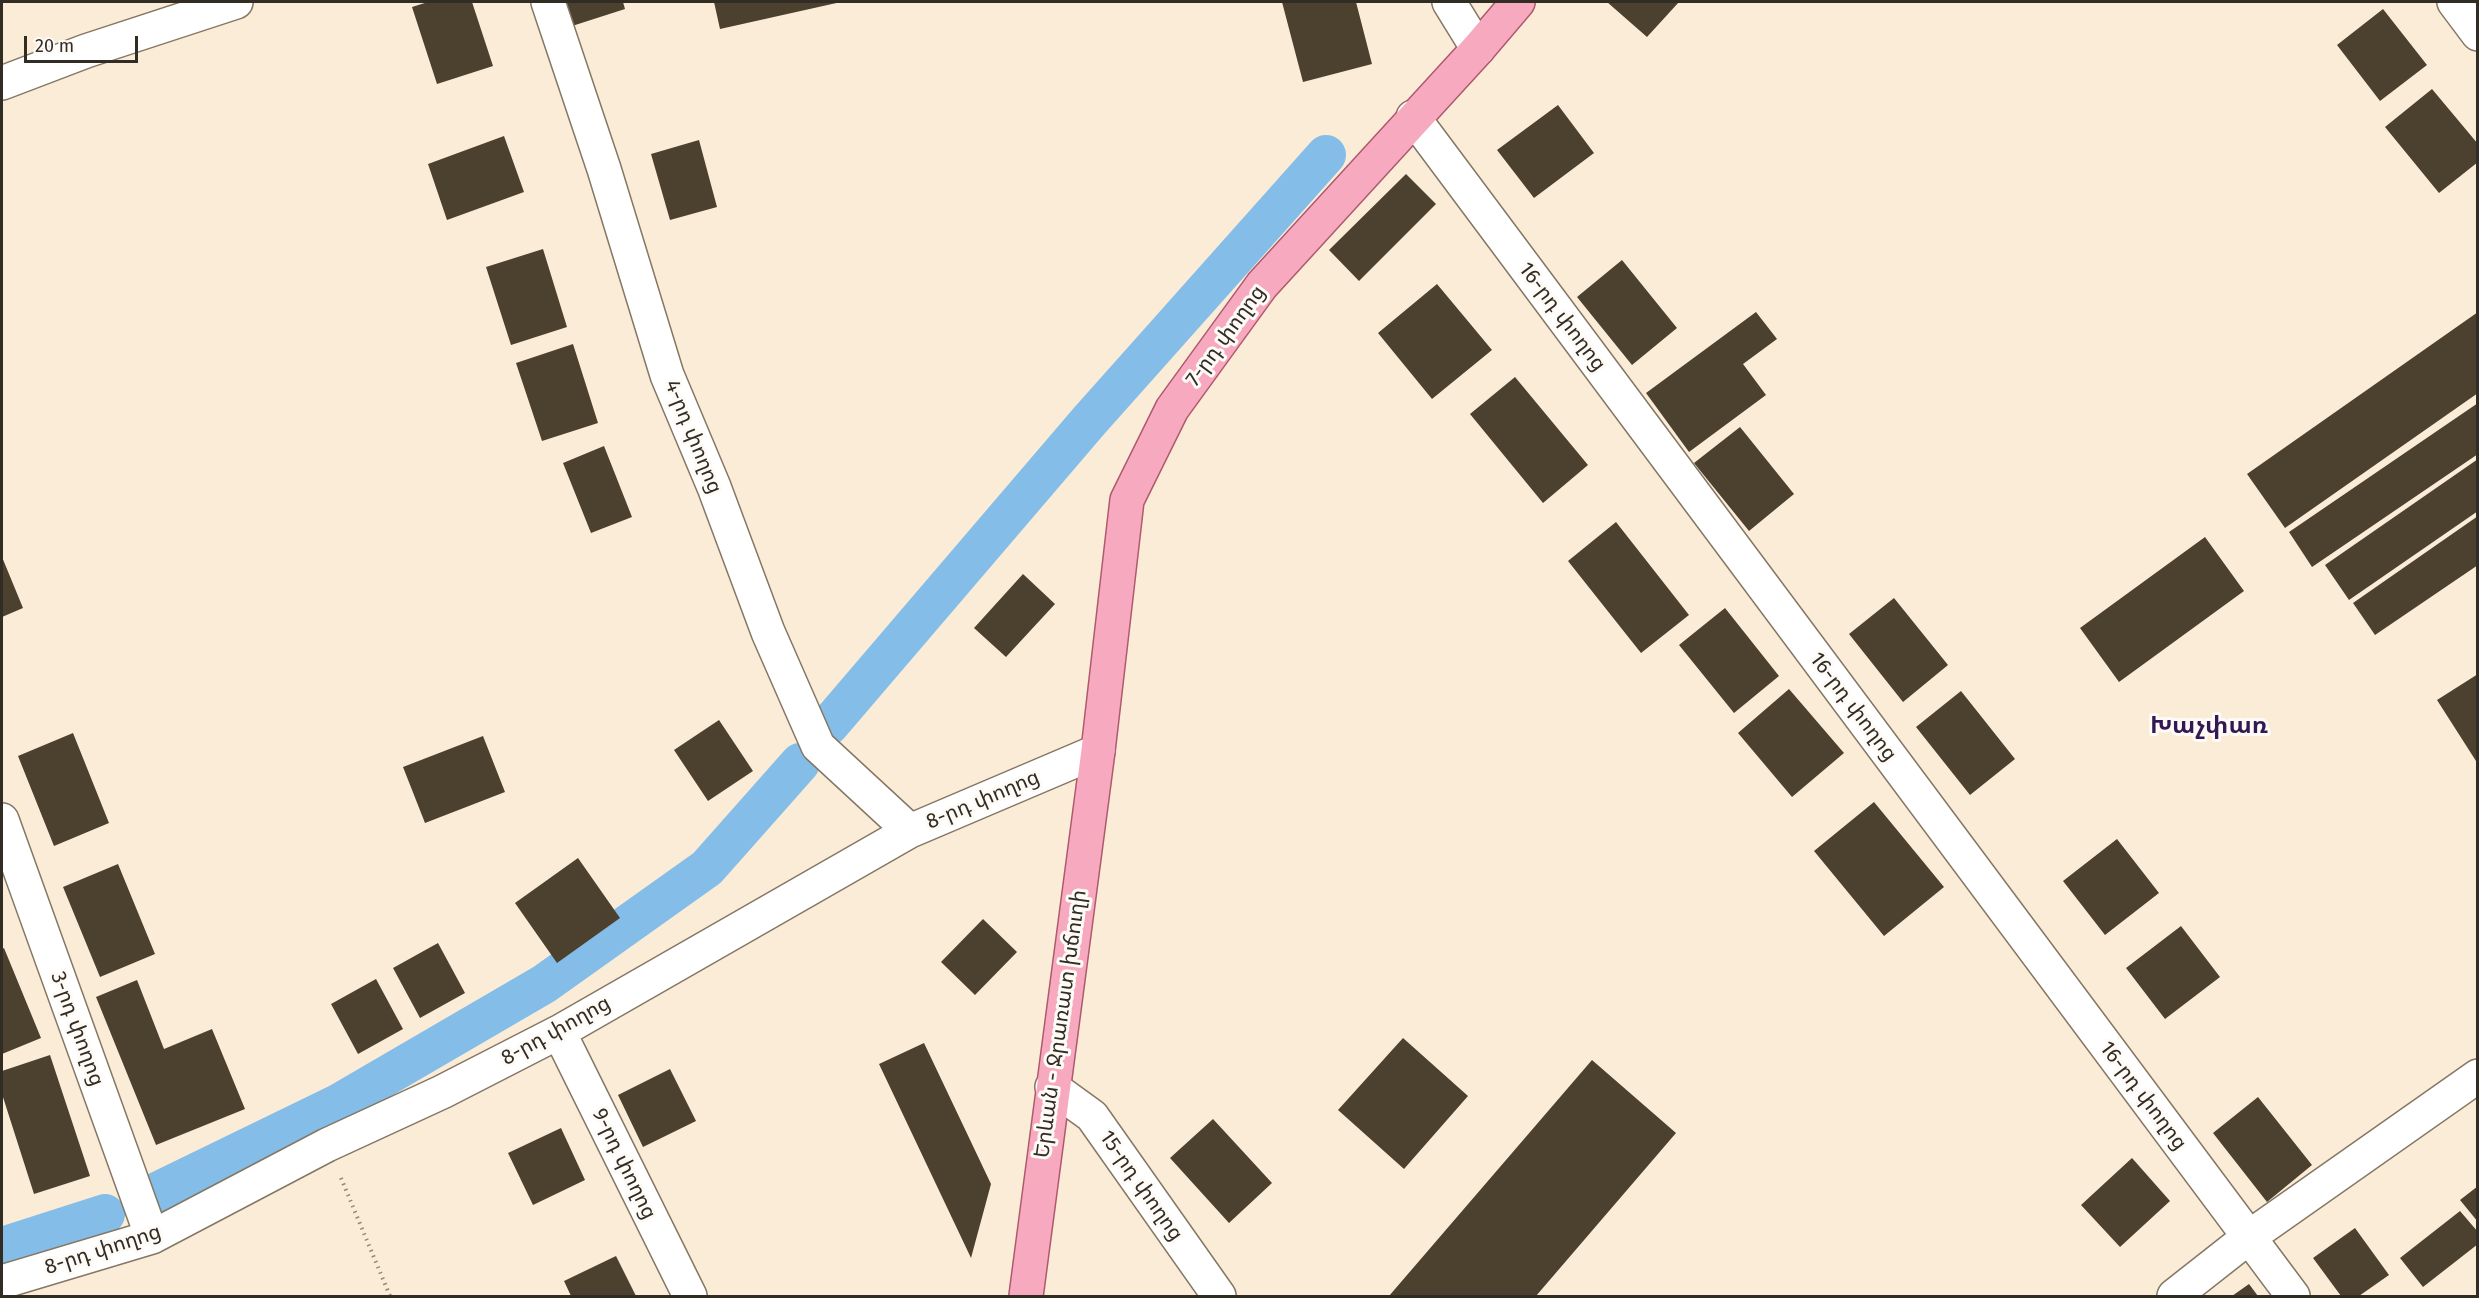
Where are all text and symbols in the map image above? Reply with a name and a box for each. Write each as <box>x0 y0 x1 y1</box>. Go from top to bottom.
scale bar <box>27 24 141 62</box>
text: 20 m <box>35 35 74 57</box>
street label: 16-րդ փողոց <box>1513 258 1611 376</box>
street label: 7-րդ փողոց <box>1181 281 1271 391</box>
street label: 4-րդ փողոց <box>659 376 727 498</box>
street label: 16-րդ փողոց <box>1804 648 1902 766</box>
district label: Խաչփառ <box>2150 712 2268 740</box>
street label: 8-րդ փողոց <box>922 765 1044 835</box>
street label: Երևան - Ջրառատ խճուղի <box>1030 888 1092 1160</box>
street label: 3-րդ փողոց <box>45 968 109 1090</box>
street label: 8-րդ փողոց <box>497 991 615 1071</box>
street label: 16-րդ փողոց <box>2094 1037 2192 1155</box>
street label: 9-րդ փողոց <box>586 1104 662 1224</box>
street label: 15-րդ փողոց <box>1094 1126 1188 1246</box>
street label: 8-րդ փողոց <box>42 1219 164 1281</box>

